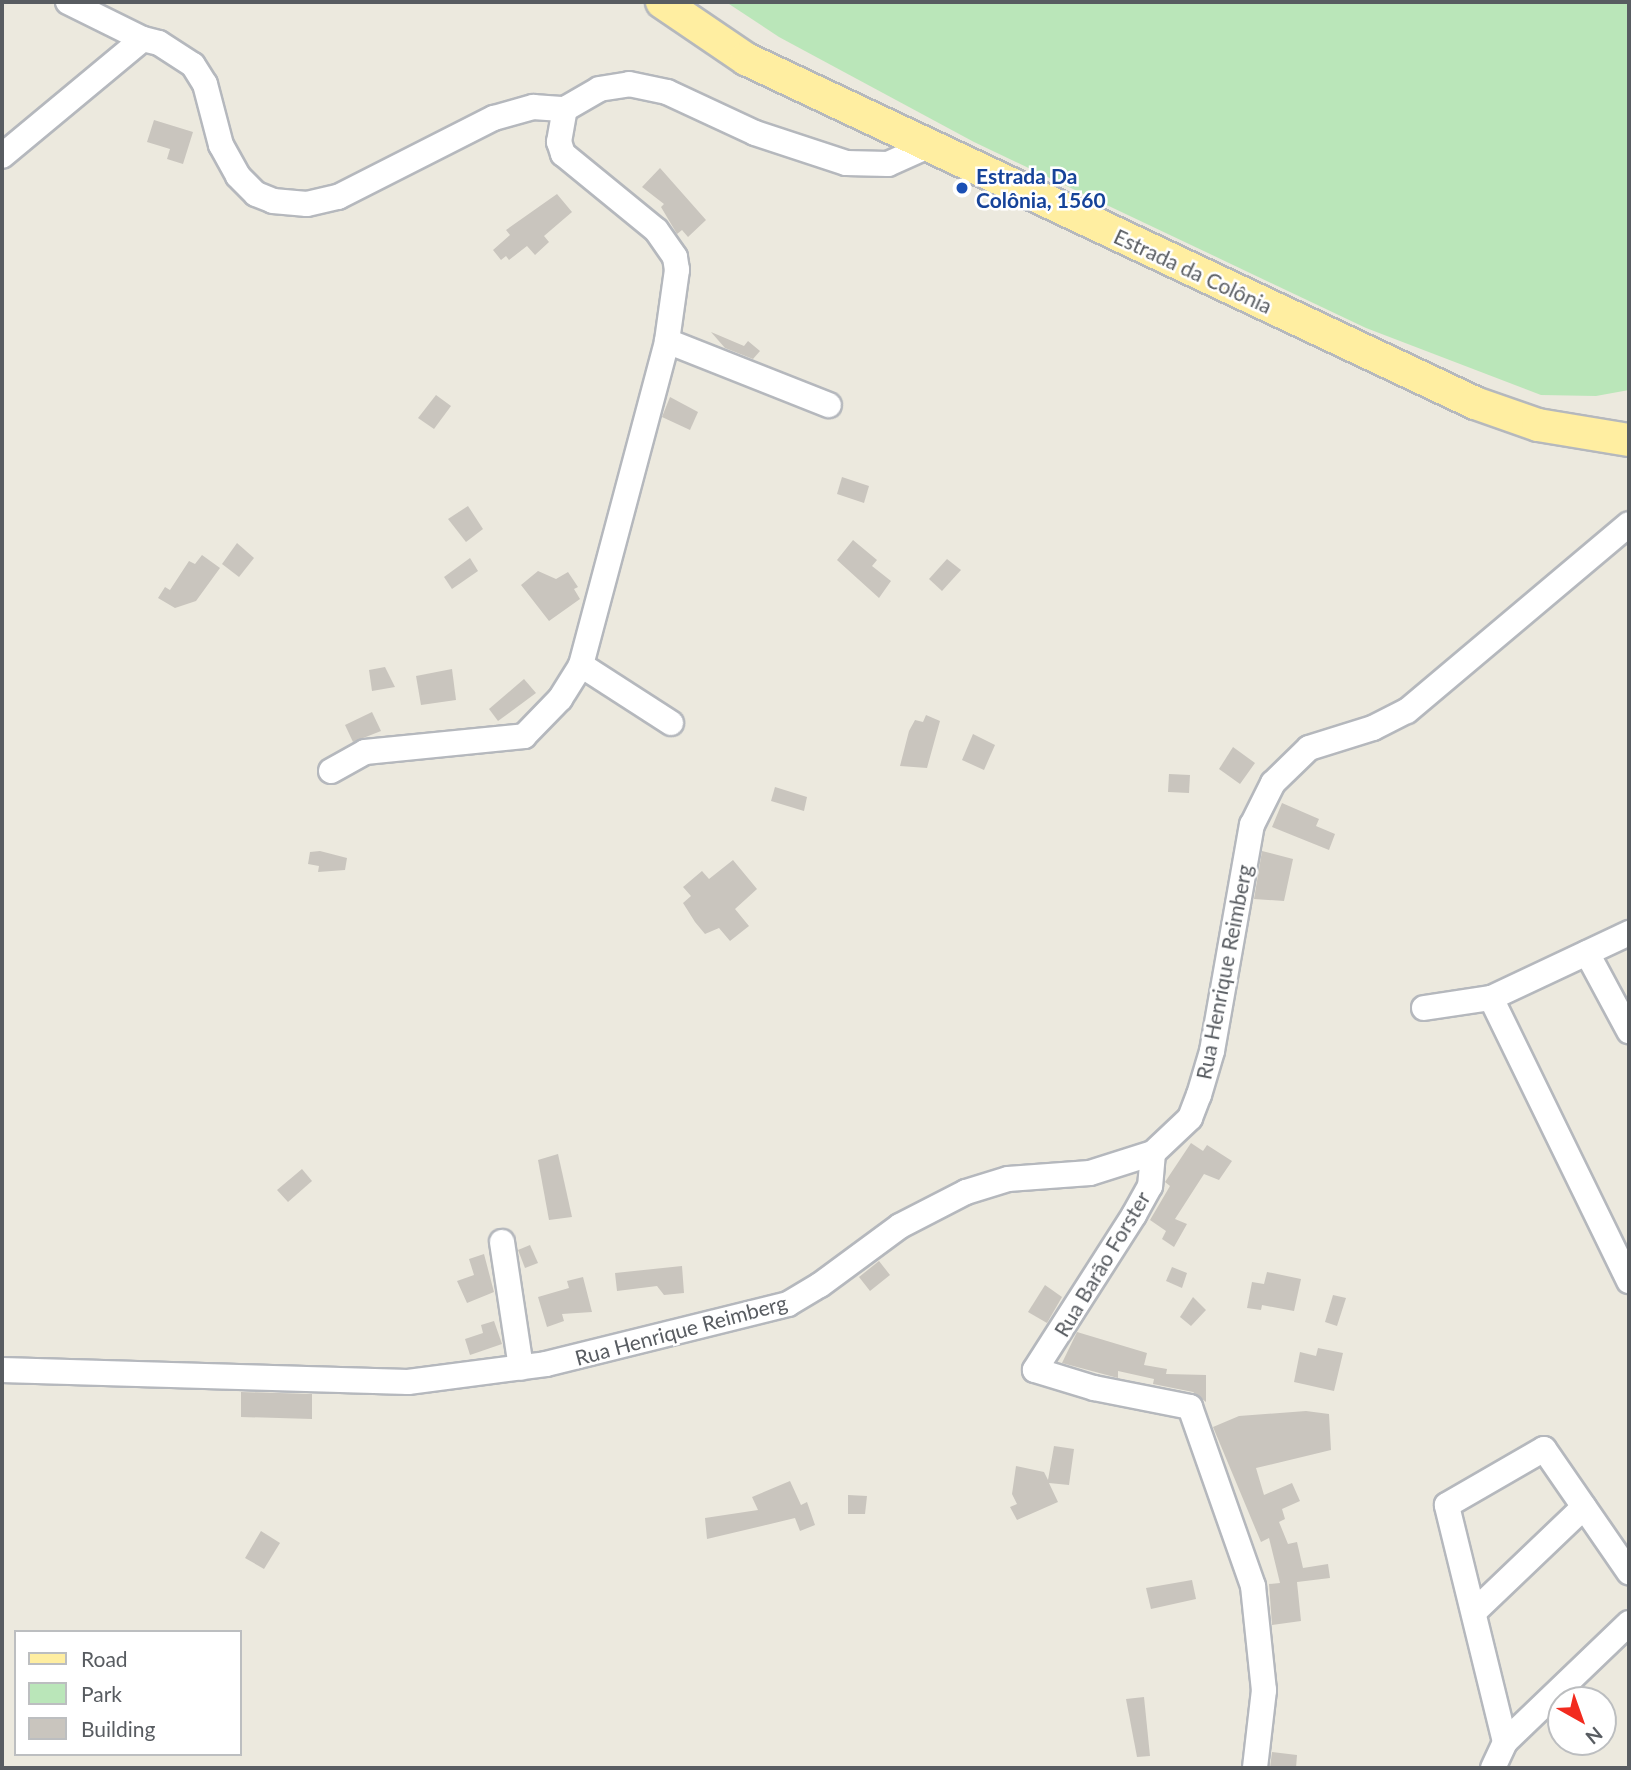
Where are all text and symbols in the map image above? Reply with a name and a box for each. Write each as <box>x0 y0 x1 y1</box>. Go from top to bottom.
place label: Estrada Da Colônia, 1560 <box>976 163 1106 213</box>
marker: Estrada Da Colônia, 1560 <box>954 180 970 196</box>
street label: Estrada da Colônia <box>1110 223 1276 319</box>
street label: Rua Henrique Reimberg <box>1191 862 1257 1082</box>
street label: Rua Barão Forster <box>1049 1187 1155 1341</box>
street label: Rua Henrique Reimberg <box>572 1290 790 1370</box>
legend <box>14 1630 242 1756</box>
text: Road <box>81 1646 128 1671</box>
text: Park <box>81 1681 122 1706</box>
north arrow <box>1547 1686 1617 1756</box>
text: Building <box>81 1716 156 1741</box>
text: N <box>1582 1722 1608 1749</box>

